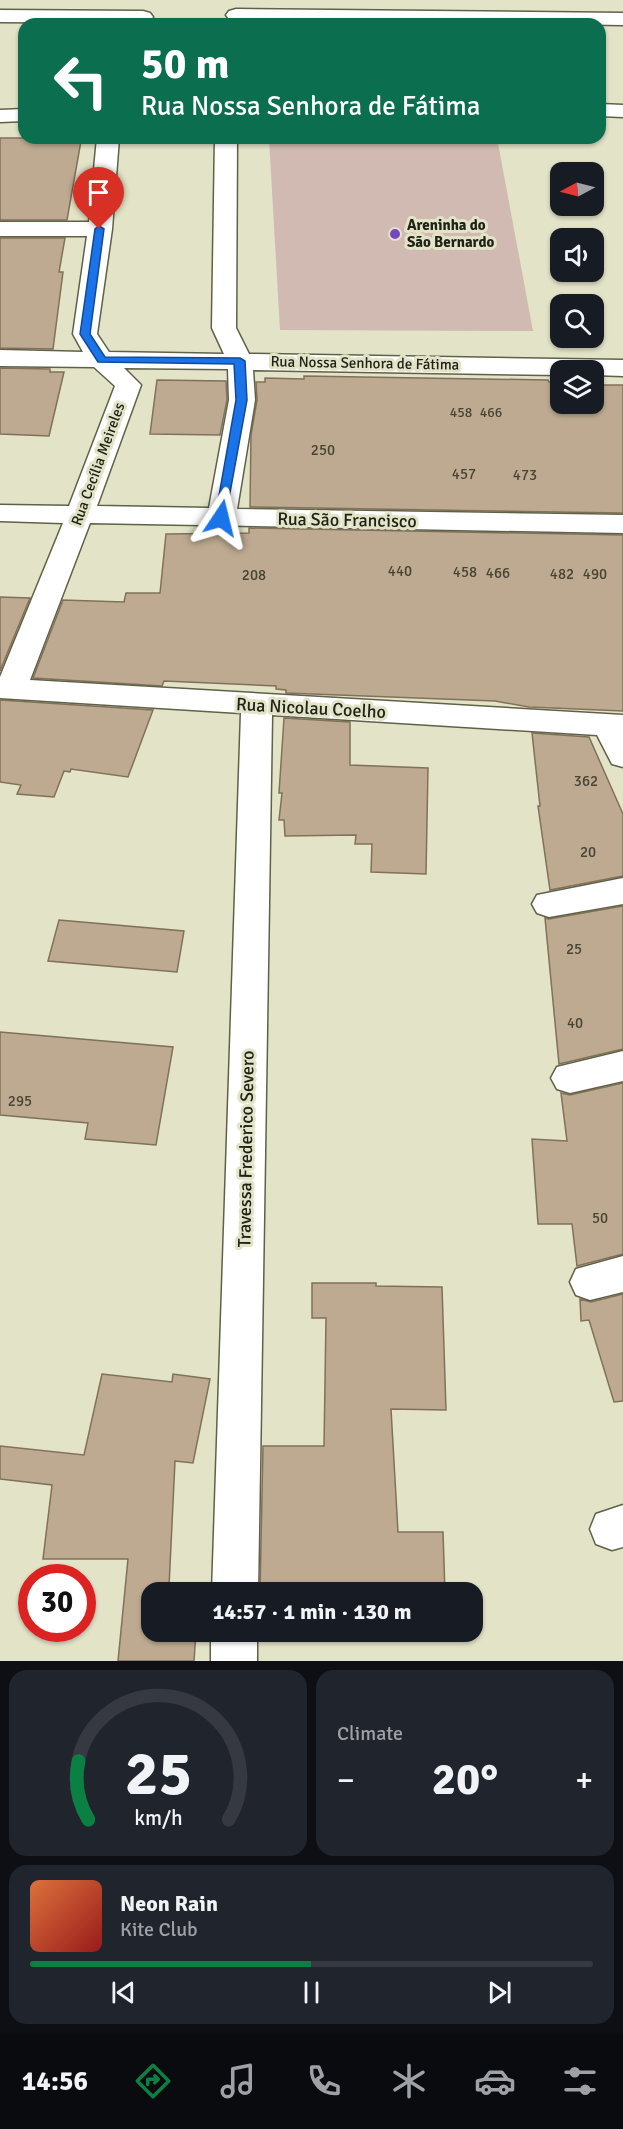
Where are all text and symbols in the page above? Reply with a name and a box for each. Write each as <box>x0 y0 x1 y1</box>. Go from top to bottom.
text: 50 m <box>141 39 230 90</box>
icon: left <box>42 42 120 120</box>
text: Rua Nossa Senhora de Fátima <box>141 90 481 123</box>
north arrow <box>550 162 604 216</box>
map controls <box>550 162 604 414</box>
pin <box>73 167 124 229</box>
icon: arrive <box>82 176 115 209</box>
place label: Areninha do São Bernardo <box>407 216 494 251</box>
marker: Areninha do São Bernardo <box>388 227 402 241</box>
button: sound <box>550 228 604 282</box>
button: search <box>550 294 604 348</box>
street label: Rua Nossa Senhora de Fátima <box>271 352 459 374</box>
button: layers <box>550 360 604 414</box>
street label: Rua Cecília Meireles <box>67 400 129 528</box>
house number: 458 <box>450 404 472 421</box>
house number: 466 <box>480 404 502 421</box>
house number: 250 <box>311 441 335 459</box>
house number: 457 <box>452 465 476 483</box>
house number: 473 <box>513 466 537 484</box>
position arrow <box>189 486 253 550</box>
street label: Rua São Francisco <box>277 508 417 532</box>
house number: 440 <box>388 562 412 580</box>
house number: 458 <box>453 563 477 581</box>
house number: 466 <box>486 564 510 582</box>
house number: 482 <box>550 565 574 583</box>
house number: 490 <box>583 565 607 583</box>
house number: 208 <box>242 566 266 584</box>
street label: Rua Nicolau Coelho <box>236 693 386 723</box>
house number: 362 <box>574 772 598 790</box>
house number: 20 <box>580 843 596 861</box>
house number: 25 <box>566 940 582 958</box>
house number: 40 <box>567 1014 583 1032</box>
street label: Travessa Frederico Severo <box>233 1050 259 1248</box>
house number: 295 <box>8 1092 32 1110</box>
house number: 50 <box>592 1209 608 1227</box>
speed limit sign: 30 <box>18 1564 96 1642</box>
text: 14:57 · 1 min · 130 m <box>212 1598 412 1625</box>
text: Climate <box>337 1721 403 1746</box>
text: 25 <box>124 1735 192 1812</box>
text: 20° <box>432 1752 498 1807</box>
text: − <box>337 1760 355 1801</box>
text: + <box>575 1760 593 1801</box>
text: km/h <box>134 1805 182 1831</box>
text: Neon Rain <box>120 1890 218 1917</box>
text: Kite Club <box>120 1917 198 1942</box>
icon: previous <box>107 1976 140 2009</box>
icon: pause <box>295 1976 328 2009</box>
icon: next <box>483 1976 516 2009</box>
icon: directions <box>132 2060 174 2102</box>
icon: music <box>217 2060 259 2102</box>
icon: phone <box>303 2060 345 2102</box>
icon: climate <box>388 2060 430 2102</box>
icon: car <box>474 2060 516 2102</box>
icon: filters <box>559 2060 601 2102</box>
text: 14:56 <box>22 2065 88 2098</box>

